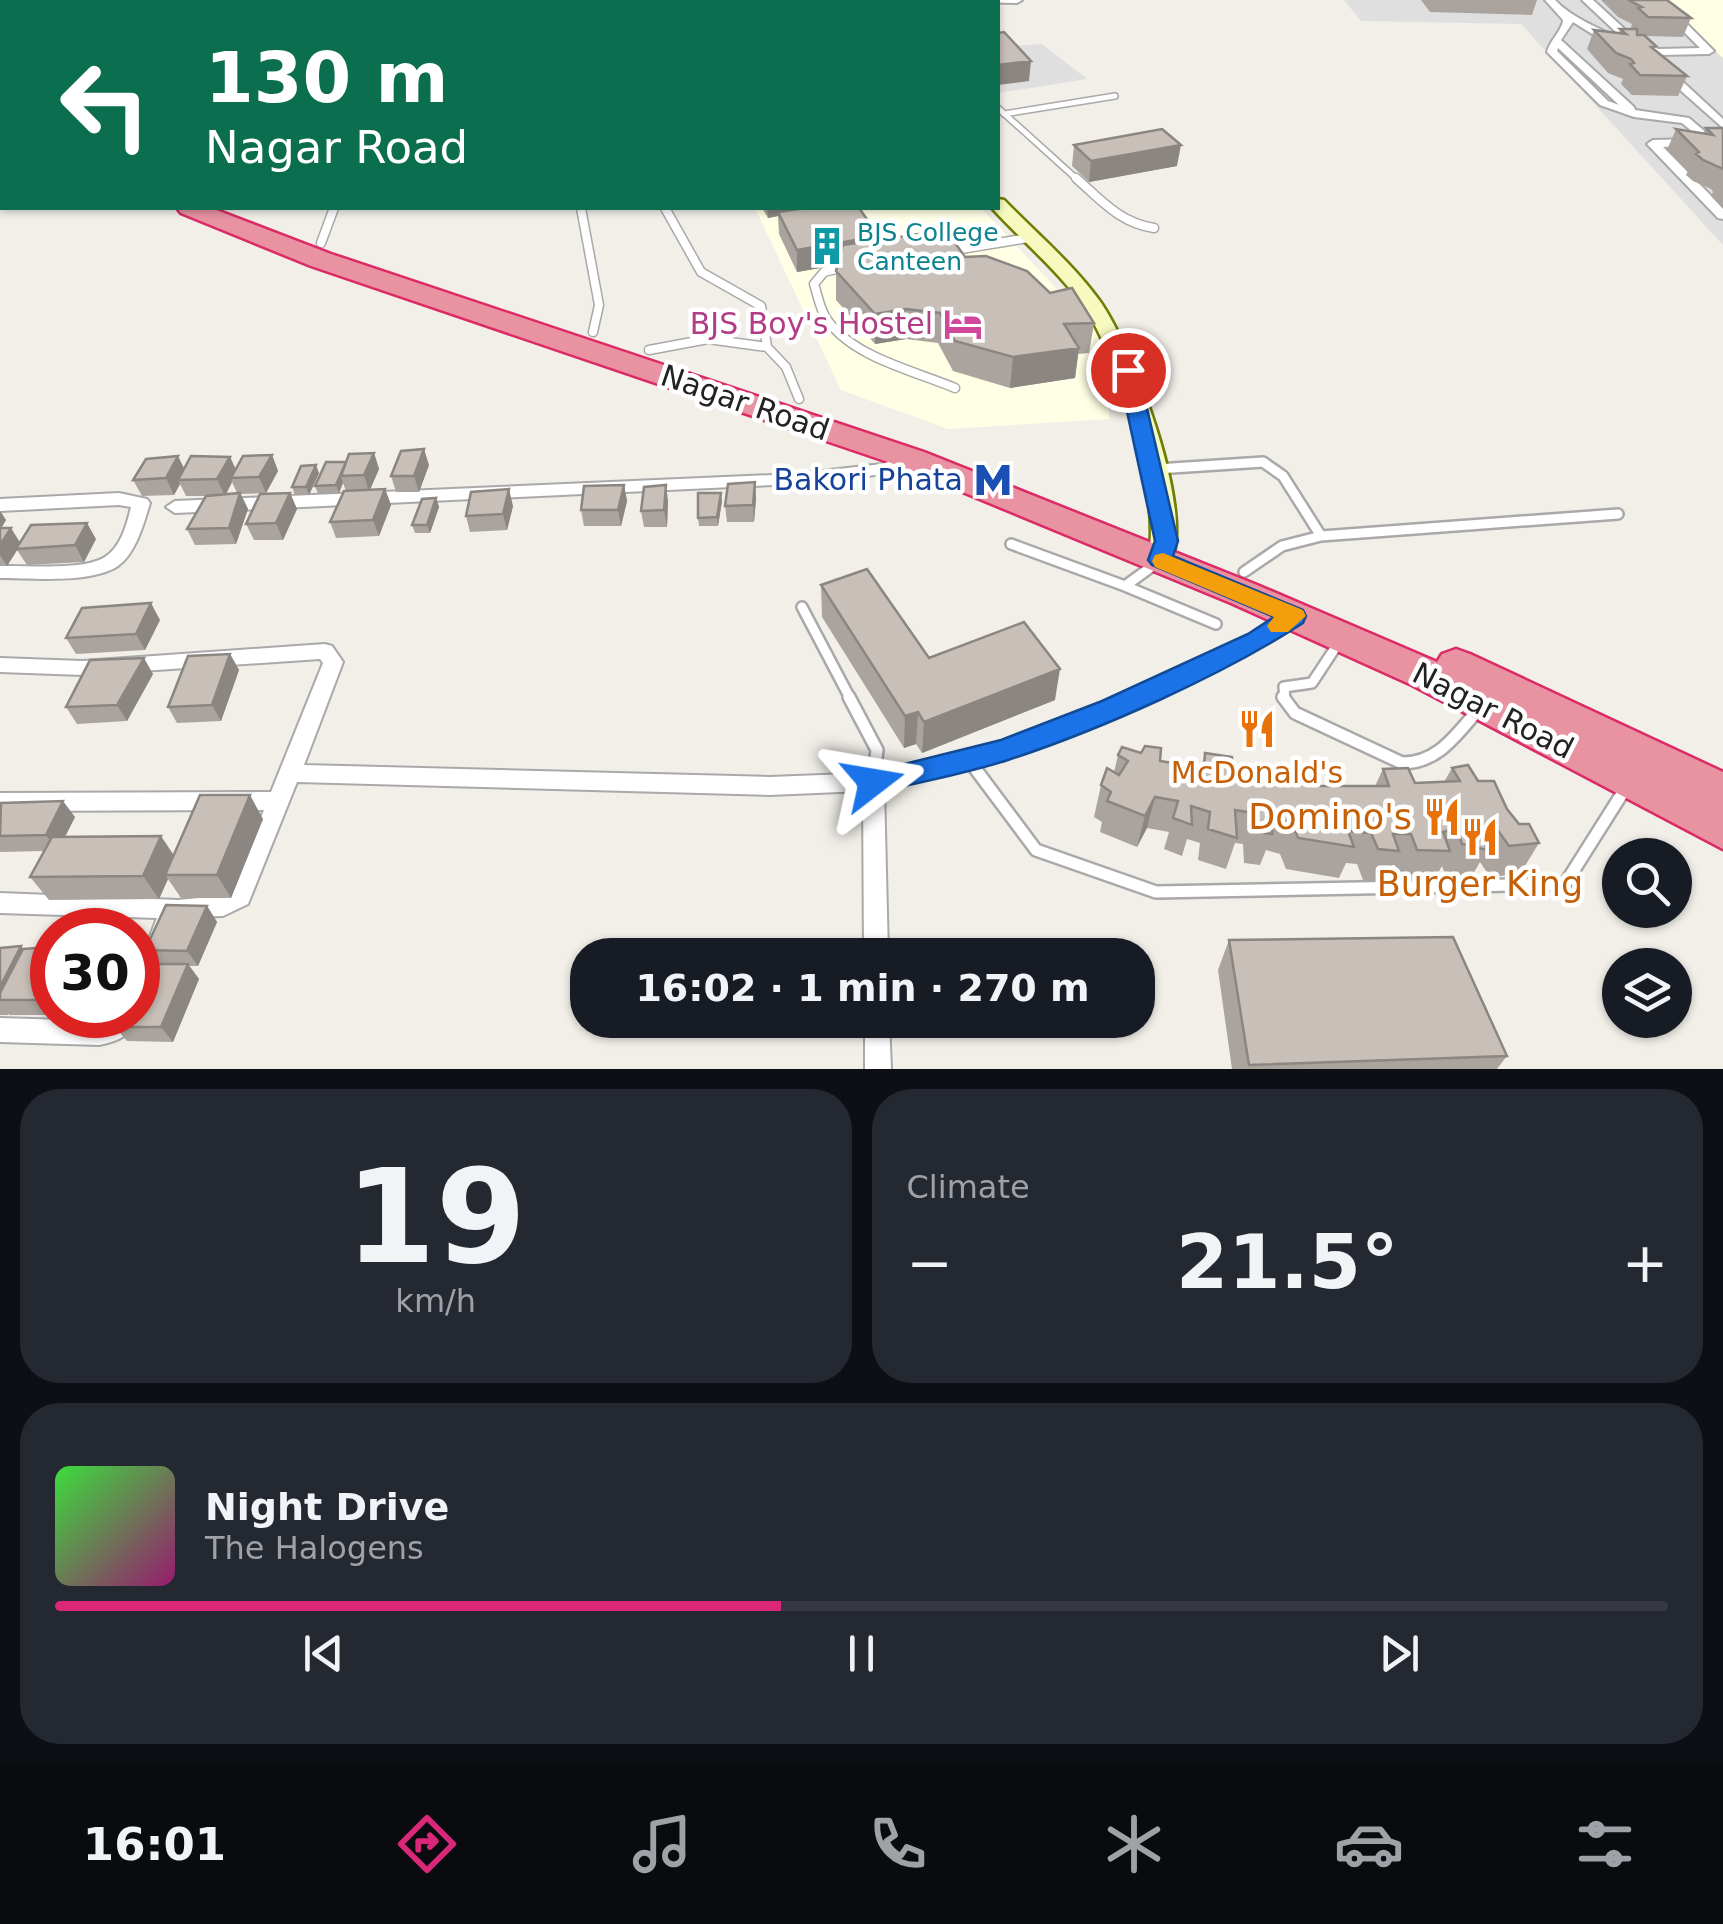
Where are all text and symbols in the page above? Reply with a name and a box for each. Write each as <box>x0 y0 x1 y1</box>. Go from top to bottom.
text: 130 m <box>205 37 448 119</box>
icon: left <box>40 40 170 170</box>
text: Nagar Road <box>205 121 468 174</box>
place label: BJS College Canteen <box>857 218 999 276</box>
building icon: BJS College Canteen <box>806 225 848 267</box>
hotel icon: BJS Boy's Hostel <box>942 303 984 345</box>
place label: BJS Boy's Hostel <box>690 306 933 341</box>
pin <box>1086 328 1171 413</box>
icon: arrive <box>1101 343 1156 398</box>
street label: Nagar Road <box>657 357 834 448</box>
metro station icon: Bakori Phata <box>972 459 1014 501</box>
place label: Bakori Phata <box>774 462 963 497</box>
street label: Nagar Road <box>1407 655 1579 766</box>
restaurant icon: McDonald's <box>1236 708 1278 750</box>
position arrow <box>821 730 925 834</box>
place label: McDonald's <box>1171 755 1343 790</box>
restaurant icon: Domino's <box>1421 796 1463 838</box>
place label: Domino's <box>1248 797 1412 837</box>
restaurant icon: Burger King <box>1459 816 1501 858</box>
map controls <box>1602 838 1692 1038</box>
button: search <box>1602 838 1692 928</box>
place label: Burger King <box>1377 864 1583 904</box>
speed limit sign: 30 <box>30 908 160 1038</box>
button: layers <box>1602 948 1692 1038</box>
text: 16:02 · 1 min · 270 m <box>635 966 1090 1010</box>
text: 19 <box>345 1141 526 1293</box>
text: Climate <box>907 1168 1030 1206</box>
text: 21.5° <box>1176 1218 1399 1306</box>
text: − <box>907 1231 953 1295</box>
text: + <box>1622 1231 1668 1295</box>
text: km/h <box>395 1282 476 1320</box>
text: Night Drive <box>205 1485 449 1529</box>
text: The Halogens <box>205 1529 424 1567</box>
icon: previous <box>296 1626 351 1681</box>
icon: pause <box>834 1626 889 1681</box>
icon: next <box>1372 1626 1427 1681</box>
icon: directions <box>392 1809 462 1879</box>
icon: music <box>627 1809 697 1879</box>
icon: phone <box>863 1809 933 1879</box>
icon: climate <box>1099 1809 1169 1879</box>
icon: car <box>1334 1809 1404 1879</box>
icon: filters <box>1570 1809 1640 1879</box>
text: 16:01 <box>83 1818 226 1871</box>

